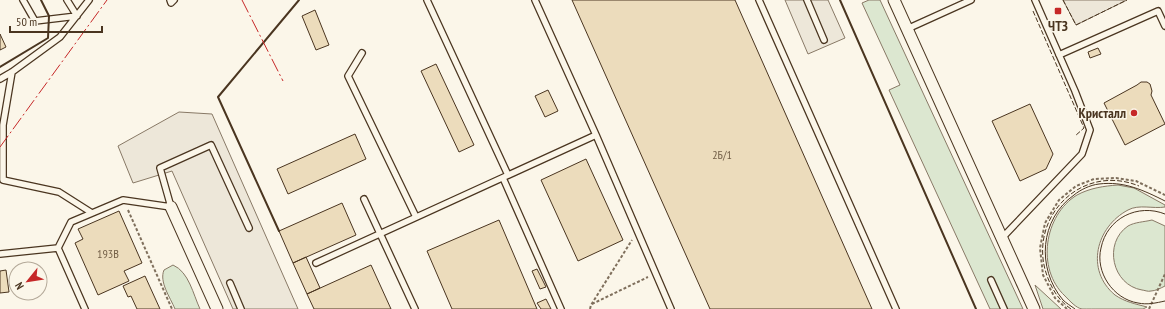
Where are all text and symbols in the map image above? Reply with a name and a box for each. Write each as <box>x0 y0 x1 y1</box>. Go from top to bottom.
marker: ЧТЗ <box>1053 6 1063 16</box>
scale bar <box>10 8 102 34</box>
text: 50 m <box>16 14 37 29</box>
place label: ЧТЗ <box>1048 17 1068 35</box>
place label: Кристалл <box>1079 104 1126 122</box>
marker: Кристалл <box>1129 108 1139 118</box>
house number: 2Б/1 <box>712 147 732 162</box>
house number: 193В <box>97 246 119 261</box>
north arrow <box>8 261 48 301</box>
text: N <box>12 280 27 292</box>

